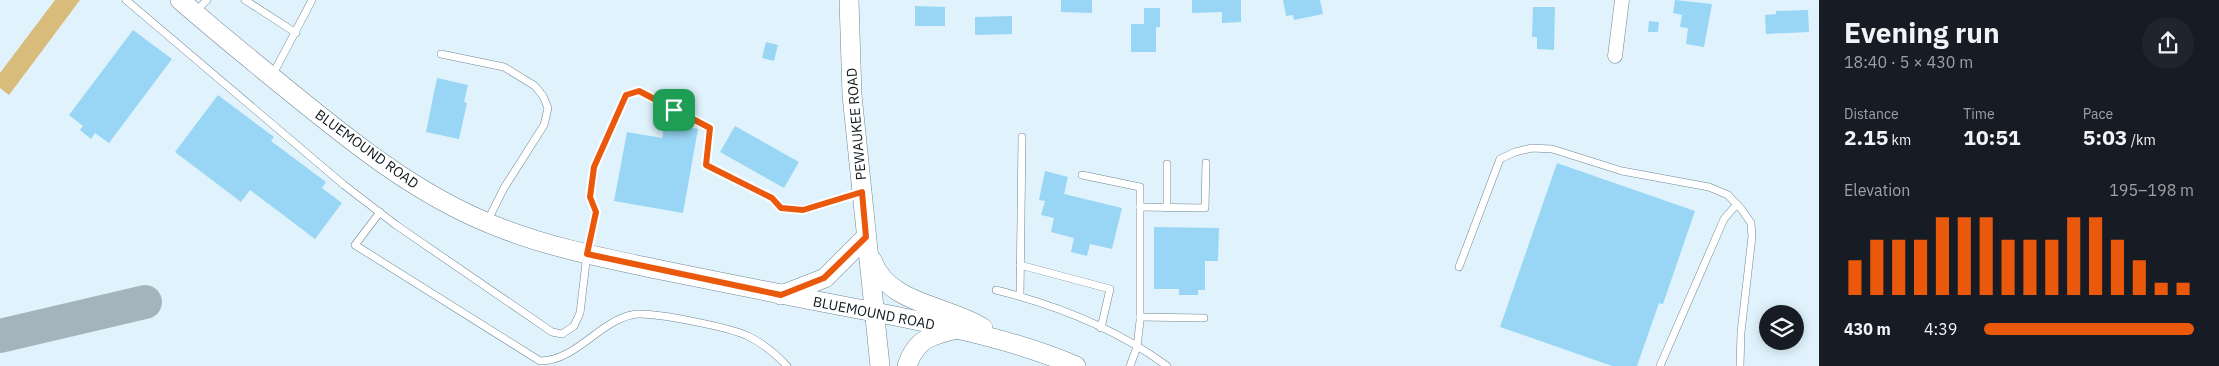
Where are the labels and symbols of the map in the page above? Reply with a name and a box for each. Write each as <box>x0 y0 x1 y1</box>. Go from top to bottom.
street label: PEWAUKEE ROAD <box>842 67 870 181</box>
pin <box>653 89 695 131</box>
street label: BLUEMOUND ROAD <box>312 105 422 193</box>
street label: BLUEMOUND ROAD <box>812 292 936 334</box>

